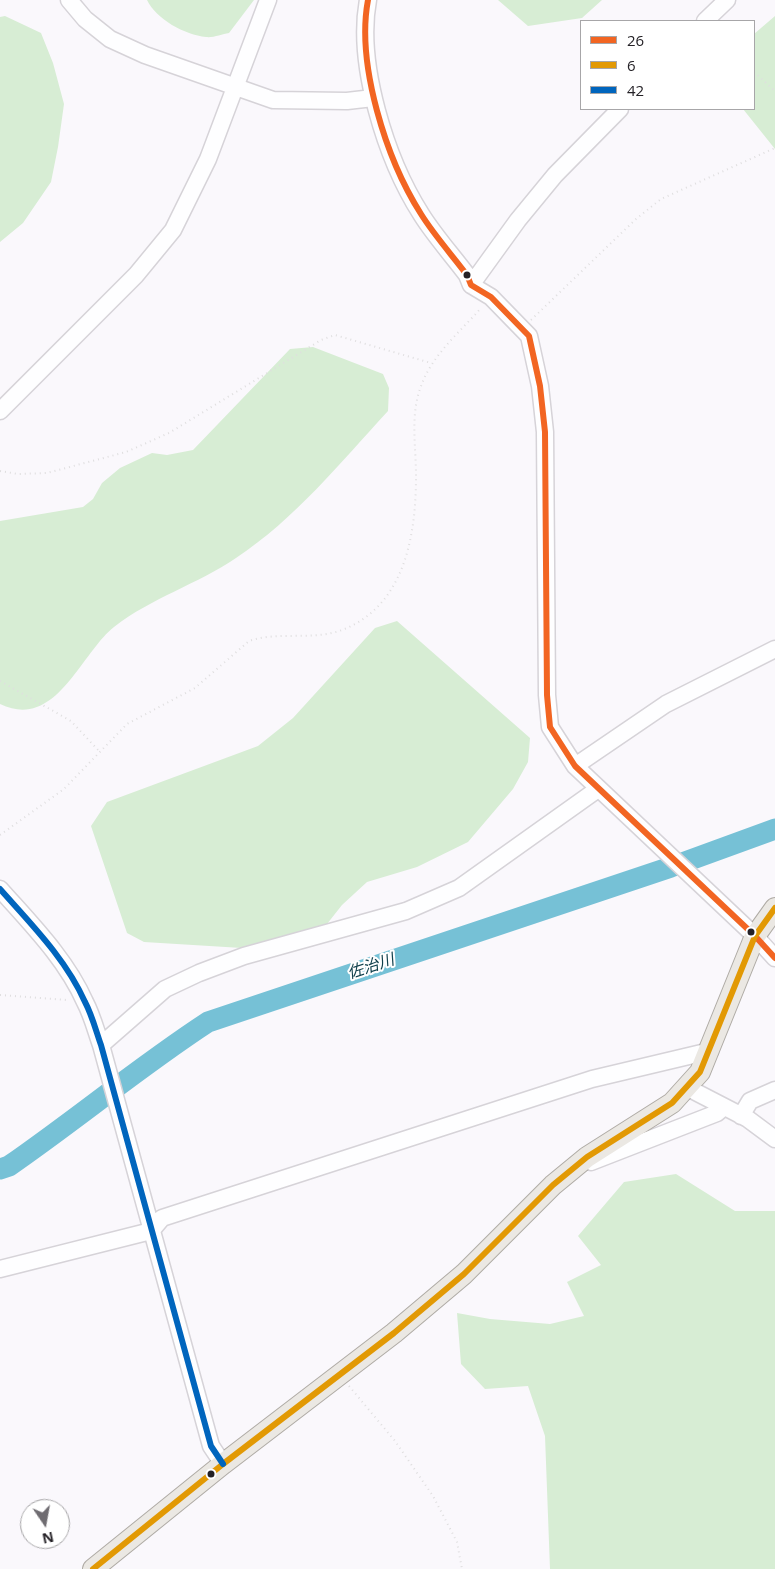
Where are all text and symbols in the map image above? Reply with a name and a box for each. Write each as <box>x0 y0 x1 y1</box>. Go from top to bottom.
legend <box>580 20 755 110</box>
text: 26 <box>627 30 644 50</box>
text: 6 <box>627 55 636 75</box>
text: 42 <box>627 80 644 100</box>
unlabelled marker <box>462 270 472 280</box>
unlabelled marker <box>746 927 756 937</box>
water label: 佐治川 <box>345 950 397 984</box>
unlabelled marker <box>206 1469 216 1479</box>
north arrow <box>20 1499 70 1549</box>
text: N <box>40 1528 56 1549</box>

